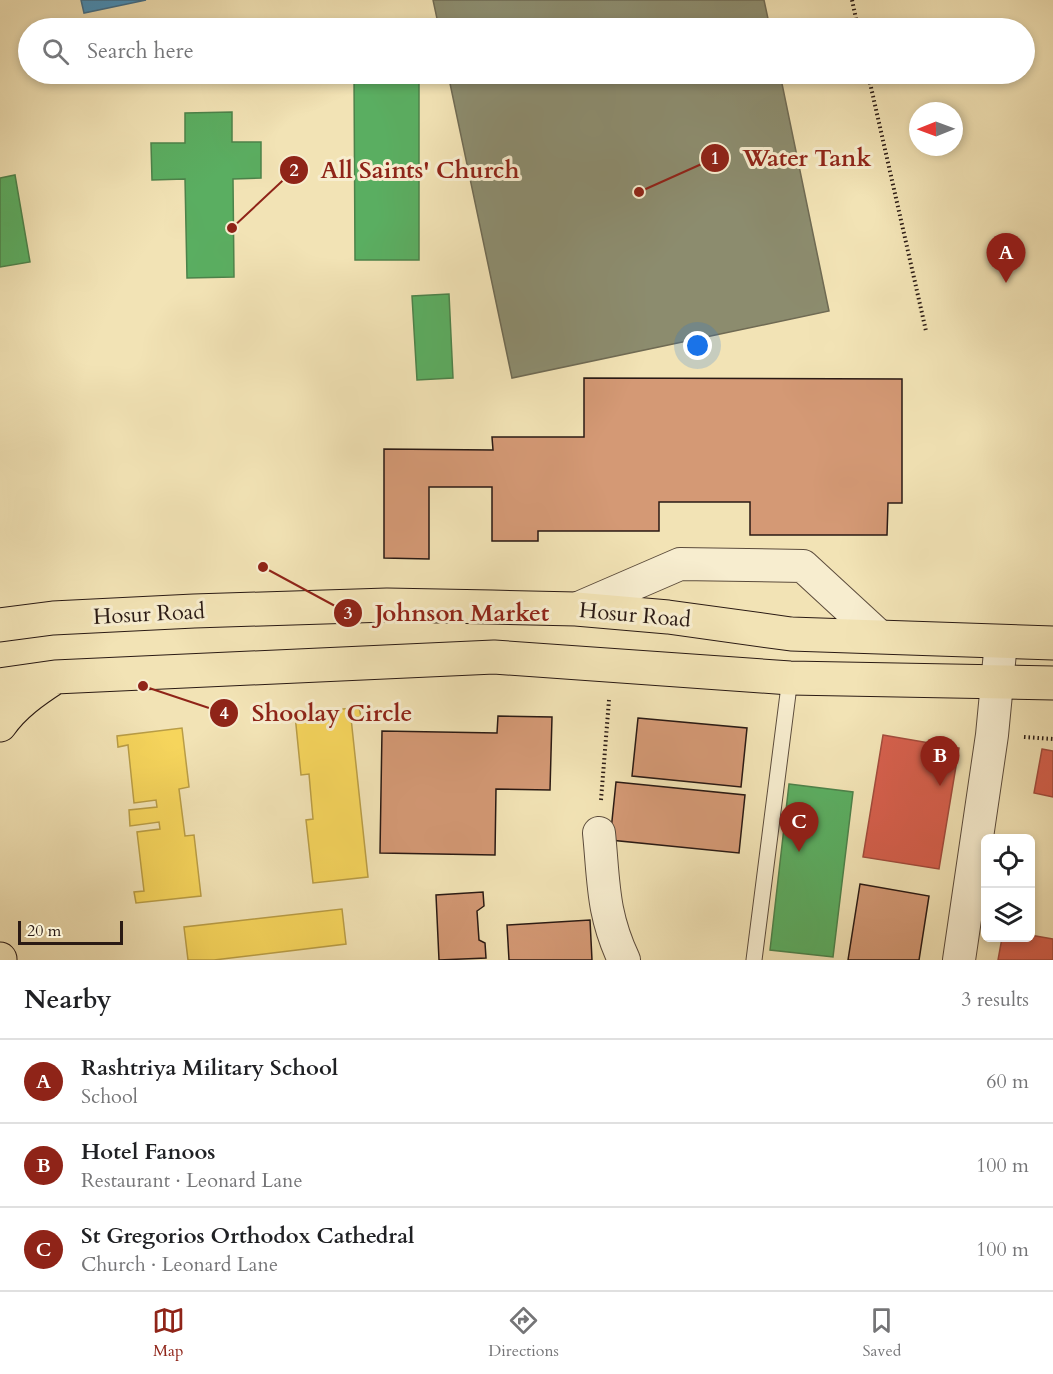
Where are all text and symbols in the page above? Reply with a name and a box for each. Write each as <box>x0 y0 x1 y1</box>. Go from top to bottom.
search box <box>18 18 1035 84</box>
icon: search <box>39 35 72 68</box>
text: Search here <box>87 36 194 66</box>
north arrow <box>909 102 963 156</box>
callout: Water Tank <box>700 137 883 179</box>
text: Water Tank <box>742 142 872 175</box>
text: 1 <box>710 146 720 171</box>
callout: All Saints' Church <box>279 149 532 191</box>
text: All Saints' Church <box>321 154 519 187</box>
text: 2 <box>289 158 299 183</box>
pin: A <box>986 234 1026 283</box>
your location <box>683 331 712 360</box>
callout: Johnson Market <box>333 592 561 634</box>
street label: Hosur Road <box>578 595 692 635</box>
street label: Hosur Road <box>92 596 206 632</box>
text: Johnson Market <box>372 597 550 630</box>
text: 3 <box>343 601 353 626</box>
callout: Shoolay Circle <box>209 692 424 734</box>
text: Shoolay Circle <box>252 697 412 730</box>
text: 4 <box>219 701 229 726</box>
pin: B <box>920 736 960 786</box>
pin: C <box>780 802 818 852</box>
map controls <box>981 834 1035 942</box>
button: locate <box>981 834 1035 888</box>
button: layers <box>981 888 1035 942</box>
scale bar <box>18 918 123 946</box>
text: 20 m <box>27 920 61 942</box>
text: Nearby <box>24 982 112 1017</box>
text: 3 results <box>961 986 1029 1013</box>
text: Rashtriya Military School <box>81 1053 338 1083</box>
text: A <box>36 1068 51 1095</box>
text: 60 m <box>986 1068 1029 1095</box>
text: School <box>81 1083 138 1110</box>
text: Hotel Fanoos <box>81 1137 215 1167</box>
text: B <box>36 1152 51 1179</box>
text: 100 m <box>976 1152 1029 1179</box>
text: Restaurant · Leonard Lane <box>81 1167 303 1194</box>
text: St Gregorios Orthodox Cathedral <box>81 1221 415 1251</box>
text: C <box>36 1236 51 1263</box>
text: 100 m <box>976 1236 1029 1263</box>
text: Church · Leonard Lane <box>81 1251 278 1278</box>
tab: Map <box>152 1304 185 1362</box>
tab: Directions <box>488 1304 559 1362</box>
tab: Saved <box>862 1304 901 1362</box>

